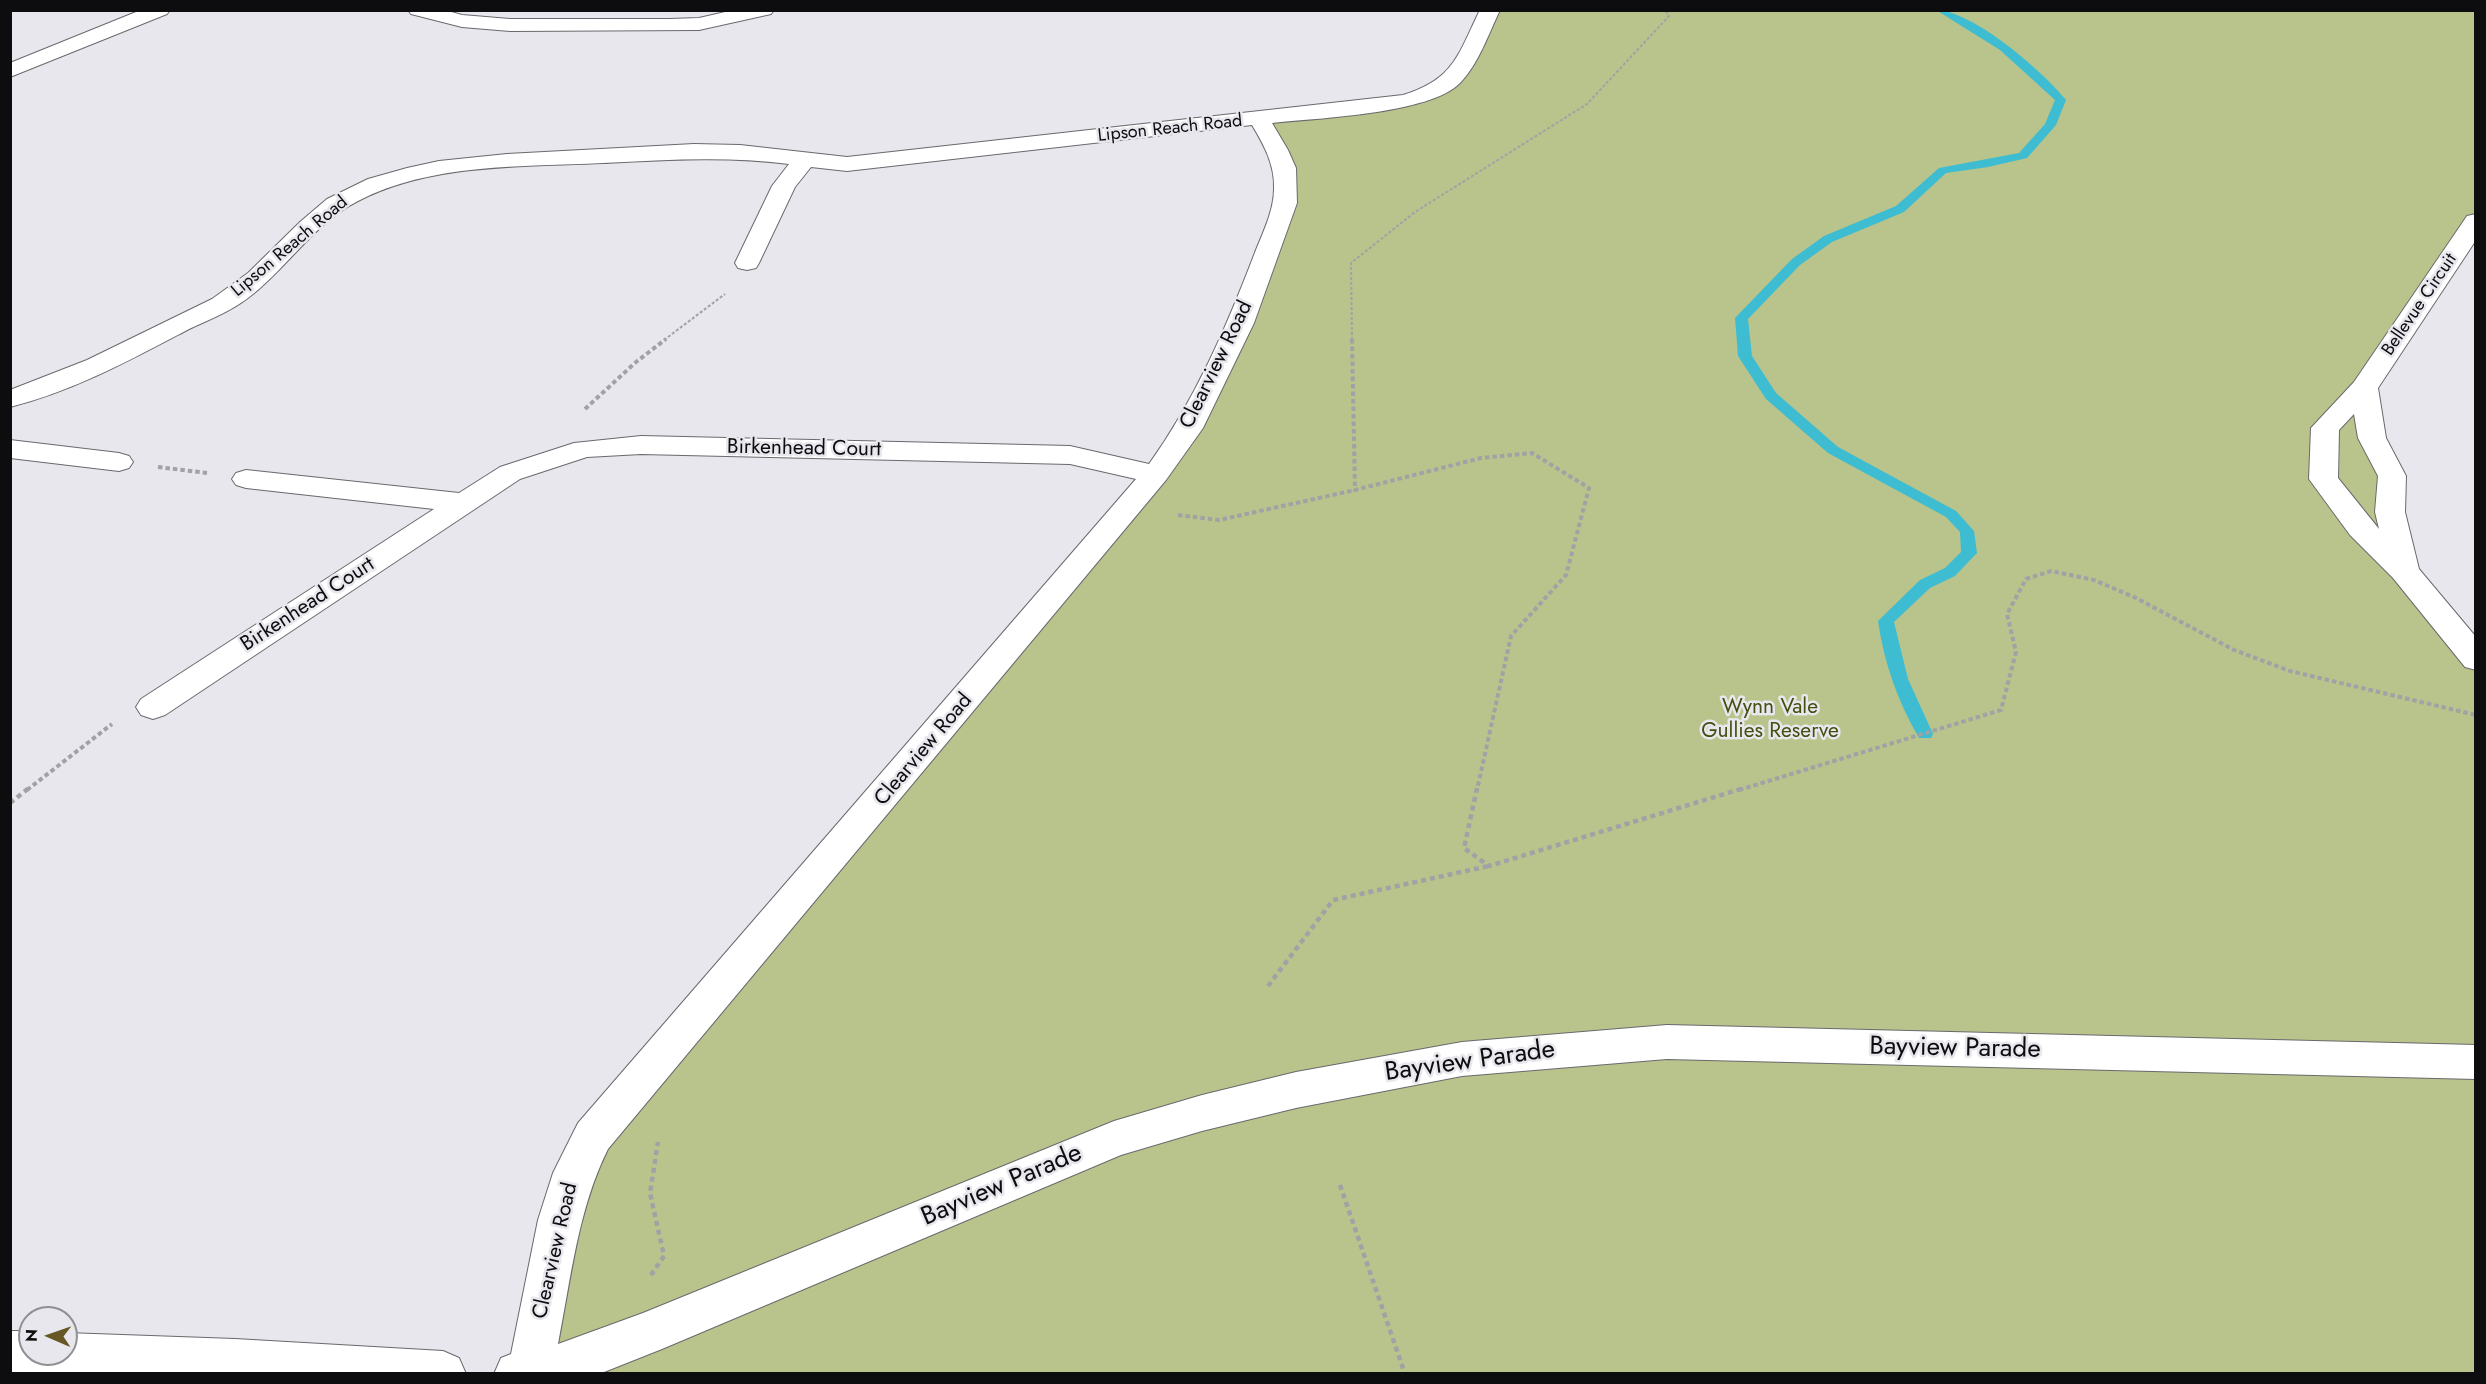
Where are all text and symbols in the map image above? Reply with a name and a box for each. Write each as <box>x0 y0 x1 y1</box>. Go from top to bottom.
street label: Lipson Reach Road <box>1097 111 1243 147</box>
street label: Lipson Reach Road <box>227 192 353 302</box>
street label: Bellevue Circuit <box>2378 250 2462 360</box>
street label: Clearview Road <box>1175 297 1259 433</box>
street label: Birkenhead Court <box>727 435 881 463</box>
street label: Birkenhead Court <box>236 552 380 658</box>
street label: Clearview Road <box>870 689 978 811</box>
park label: Wynn Vale Gullies Reserve <box>1701 695 1839 745</box>
street label: Bayview Parade <box>1869 1032 2041 1066</box>
street label: Bayview Parade <box>1383 1035 1557 1089</box>
street label: Bayview Parade <box>917 1138 1087 1234</box>
street label: Clearview Road <box>528 1180 584 1322</box>
north arrow <box>18 1306 78 1366</box>
text: N <box>20 1329 43 1342</box>

